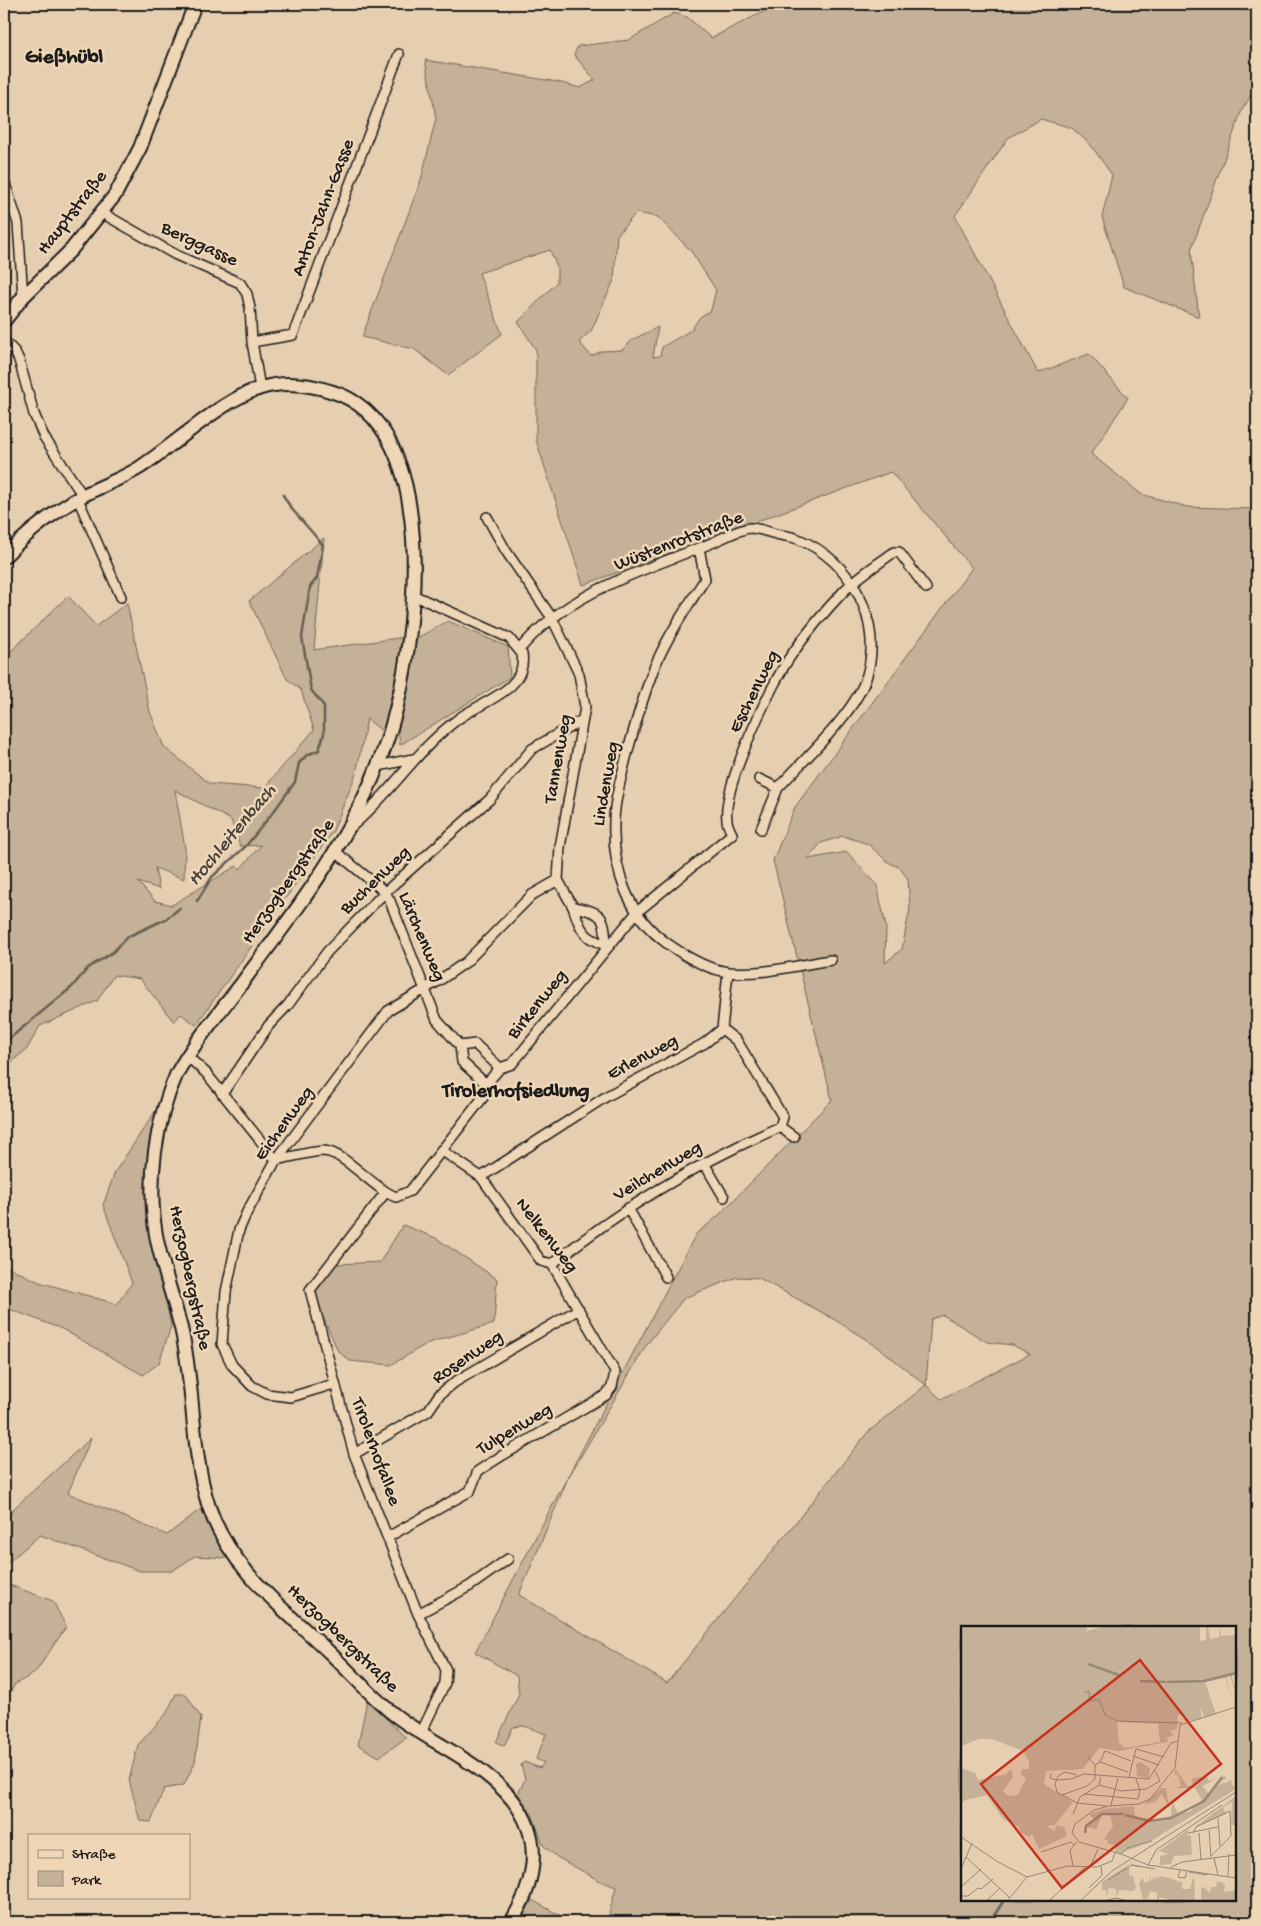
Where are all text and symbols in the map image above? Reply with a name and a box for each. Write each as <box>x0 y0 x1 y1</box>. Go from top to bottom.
district label: Gießhübl <box>25 46 103 71</box>
street label: Anton-Jahn-Gasse <box>287 136 361 280</box>
street label: Hauptstraße <box>33 166 113 260</box>
street label: Berggasse <box>156 217 241 273</box>
street label: Wüstenrotstraße <box>611 507 747 577</box>
street label: Eschenweg <box>724 647 786 737</box>
street label: Tannenweg <box>540 712 578 806</box>
street label: Lindenweg <box>588 740 626 828</box>
water label: Hochleitenbach <box>184 780 282 891</box>
street label: Herzogbergstraße <box>237 815 341 949</box>
street label: Buchenweg <box>335 842 416 921</box>
street label: Lärchenweg <box>392 889 450 985</box>
street label: Birkenweg <box>502 965 573 1045</box>
street label: Erlenweg <box>604 1030 683 1086</box>
district label: Tirolerhofsiedlung <box>441 1081 589 1104</box>
street label: Eichenweg <box>250 1082 320 1166</box>
street label: Veilchenweg <box>609 1136 707 1208</box>
street label: Nelkenweg <box>510 1194 583 1278</box>
street label: Herzogbergstraße <box>162 1204 216 1353</box>
street label: Rosenweg <box>428 1326 508 1390</box>
street label: Tirolerhofallee <box>345 1394 405 1509</box>
street label: Tulpenweg <box>472 1398 557 1462</box>
street label: Herzogbergstraße <box>281 1580 403 1699</box>
inset map <box>961 1626 1236 1901</box>
legend <box>28 1834 190 1898</box>
text: Straße <box>72 1846 116 1864</box>
text: Park <box>71 1872 102 1890</box>

